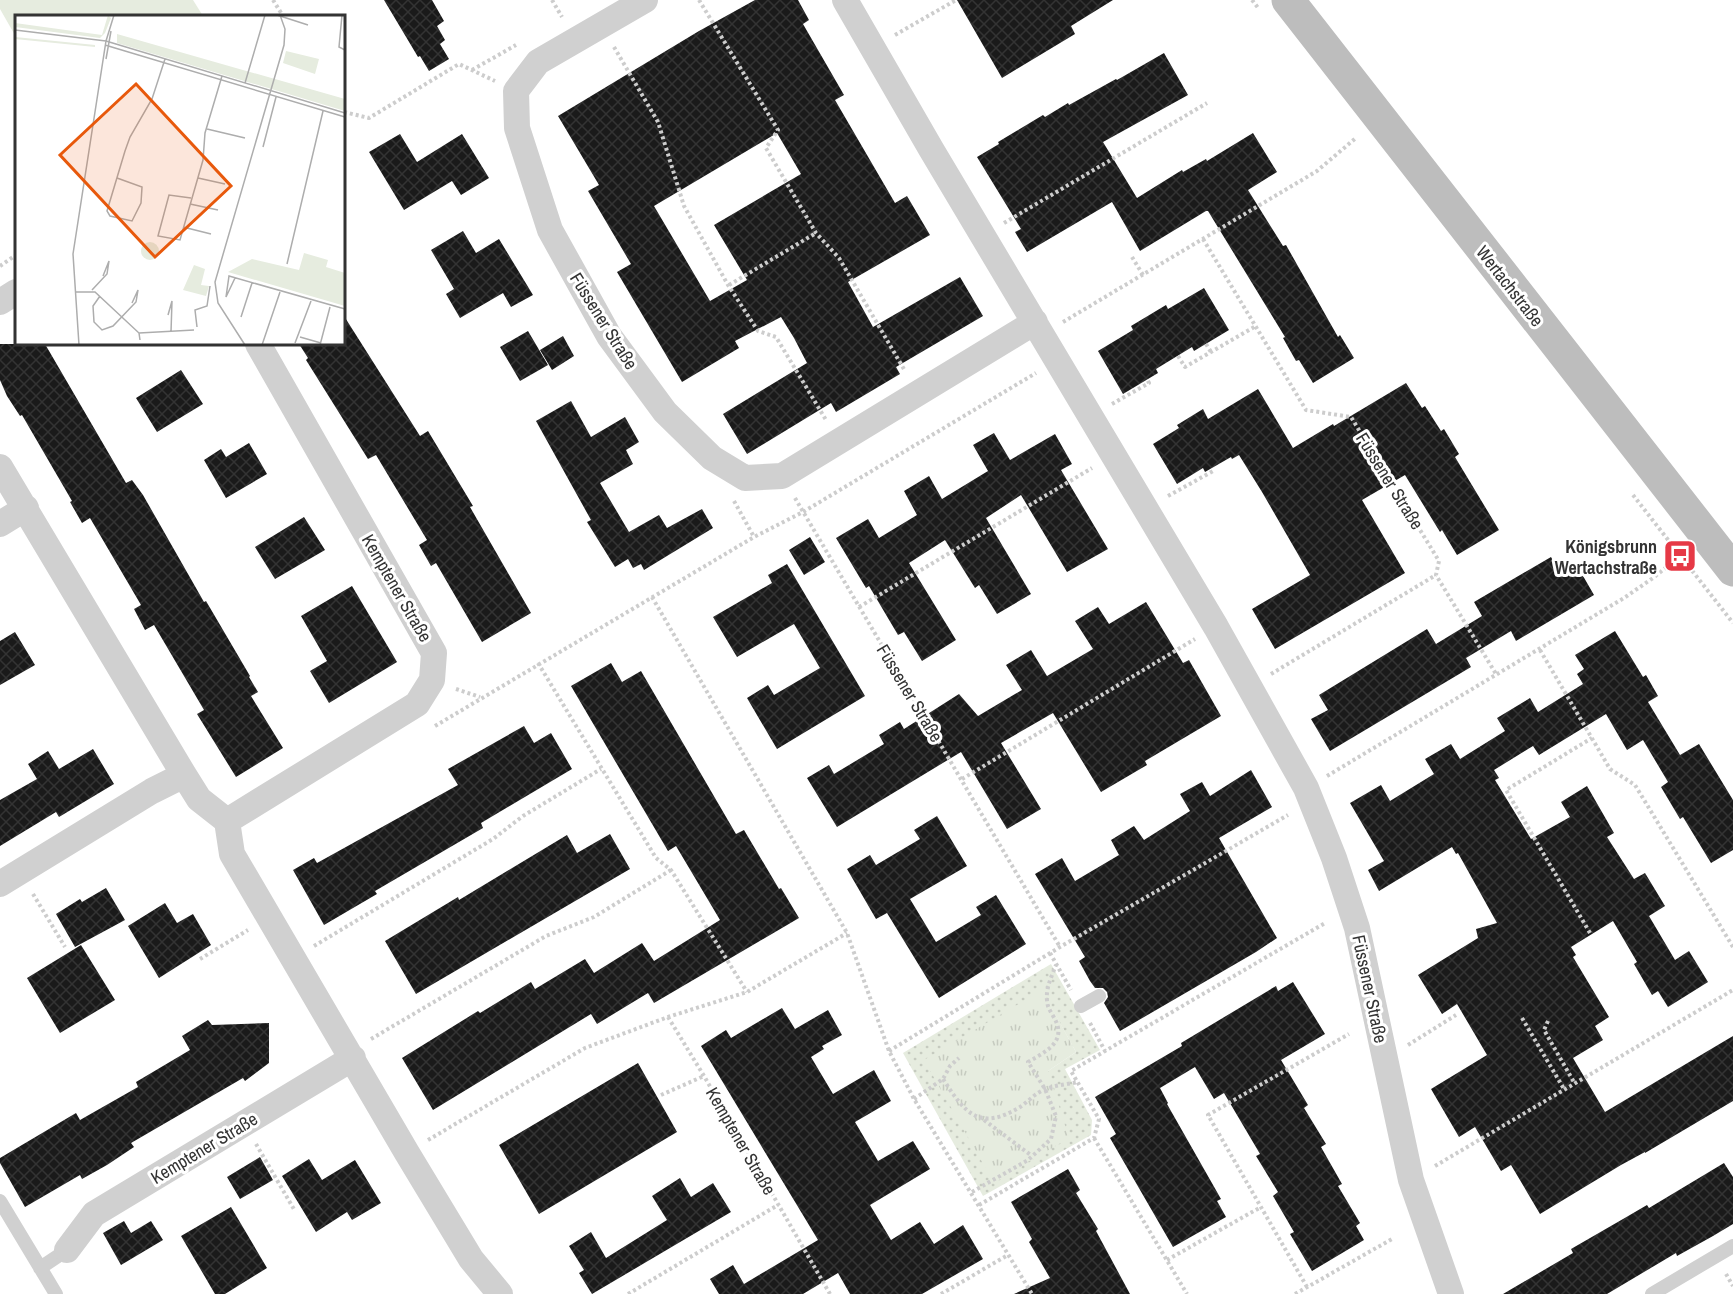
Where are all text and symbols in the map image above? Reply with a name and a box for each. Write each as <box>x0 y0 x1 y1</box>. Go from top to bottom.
inset map <box>15 15 345 345</box>
street label: Wertachstraße <box>1470 240 1550 332</box>
street label: Füssener Straße <box>564 268 644 374</box>
street label: Füssener Straße <box>1350 428 1430 534</box>
street label: Kemptener Straße <box>356 530 438 646</box>
place label: Königsbrunn Wertachstraße <box>1555 534 1657 580</box>
bus stop icon: Königsbrunn Wertachstraße <box>1662 538 1698 574</box>
street label: Füssener Straße <box>871 639 949 747</box>
street label: Füssener Straße <box>1346 933 1394 1045</box>
street label: Kemptener Straße <box>700 1083 782 1199</box>
street label: Kemptener Straße <box>146 1106 262 1190</box>

